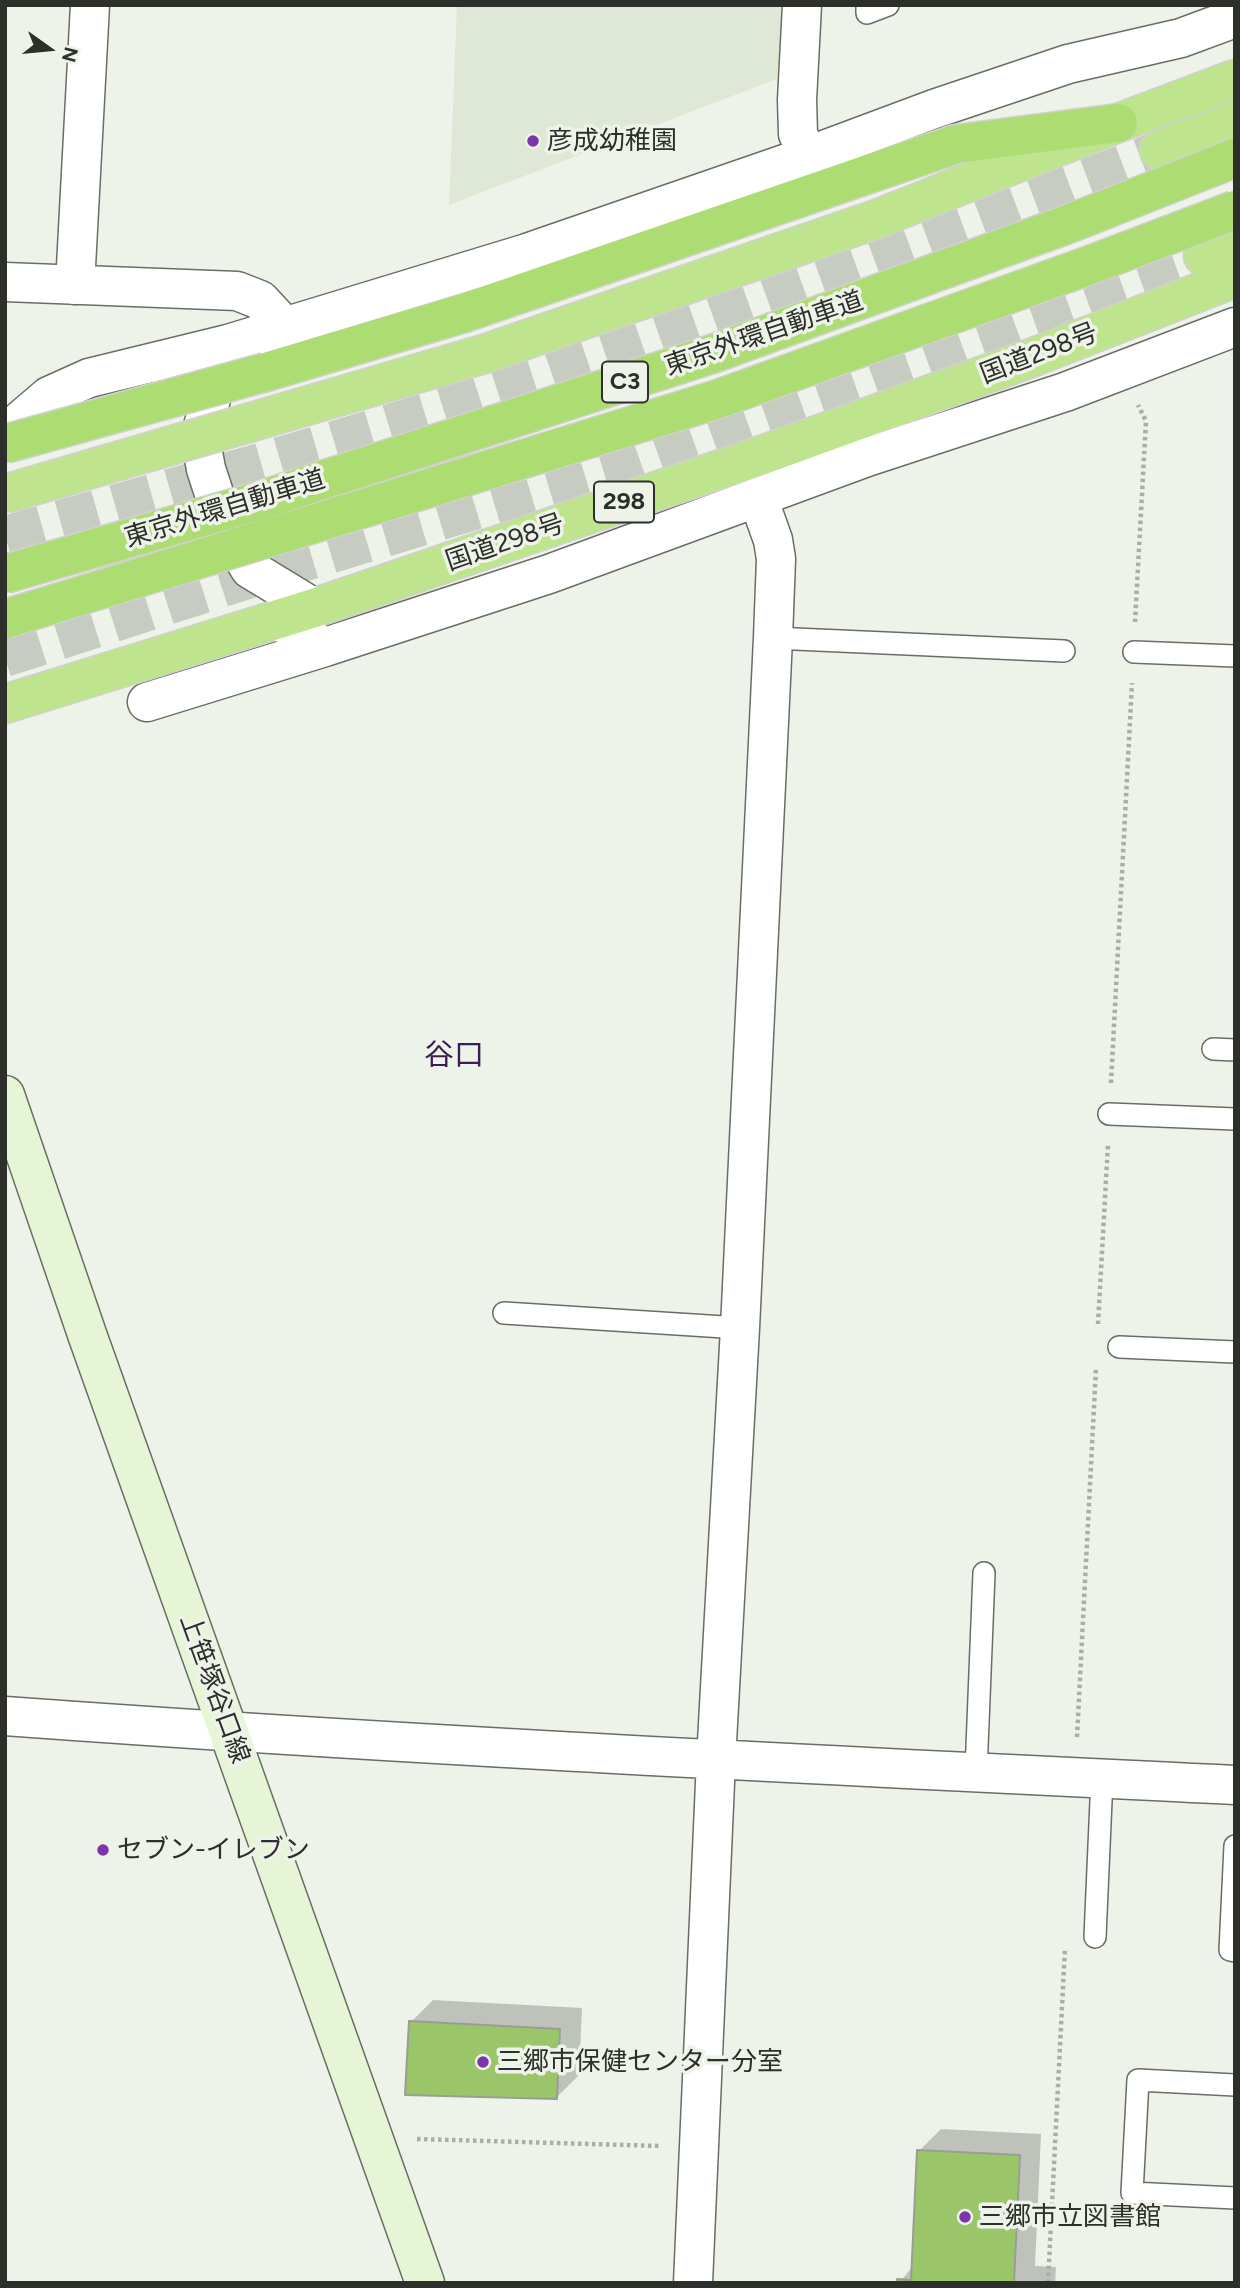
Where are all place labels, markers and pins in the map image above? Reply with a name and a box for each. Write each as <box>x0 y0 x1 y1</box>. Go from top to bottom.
place label: 彦成幼稚園 <box>547 125 677 157</box>
marker: 彦成幼稚園 <box>525 133 541 149</box>
place label: セブン-イレブン <box>117 1834 310 1866</box>
marker: セブン-イレブン <box>95 1842 111 1858</box>
place label: 三郷市保健センター分室 <box>497 2046 783 2078</box>
marker: 三郷市保健センター分室 <box>475 2054 491 2070</box>
place label: 三郷市立図書館 <box>979 2201 1161 2233</box>
marker: 三郷市立図書館 <box>957 2209 973 2225</box>

